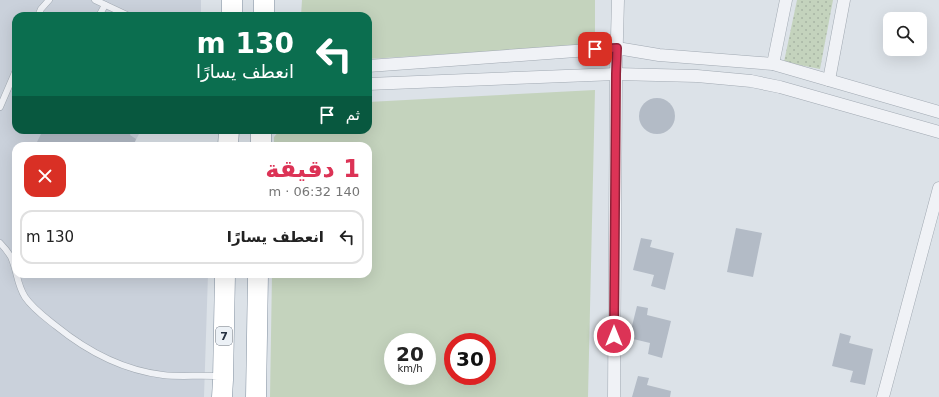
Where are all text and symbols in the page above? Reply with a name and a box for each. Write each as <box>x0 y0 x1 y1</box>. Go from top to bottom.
map controls <box>883 12 927 56</box>
button: search <box>883 12 927 56</box>
text: 130 m <box>197 27 294 60</box>
icon: left <box>308 28 360 80</box>
pin <box>578 32 612 66</box>
icon: arrive <box>584 38 606 60</box>
text: انعطف يسارًا <box>196 61 294 82</box>
icon: arrive <box>316 104 338 126</box>
text: ثم <box>346 106 360 124</box>
button: close <box>24 155 66 197</box>
text: 1 دقيقة <box>265 155 360 183</box>
text: 140 m · 06:32 <box>269 184 360 199</box>
icon: left <box>336 226 358 248</box>
text: 130 m <box>26 228 74 246</box>
text: انعطف يسارًا <box>227 228 324 246</box>
position arrow <box>593 315 635 357</box>
road number: 7 <box>216 327 232 345</box>
speed limit sign: 30 <box>444 333 496 385</box>
text: 20 <box>396 342 424 366</box>
text: km/h <box>397 363 423 374</box>

